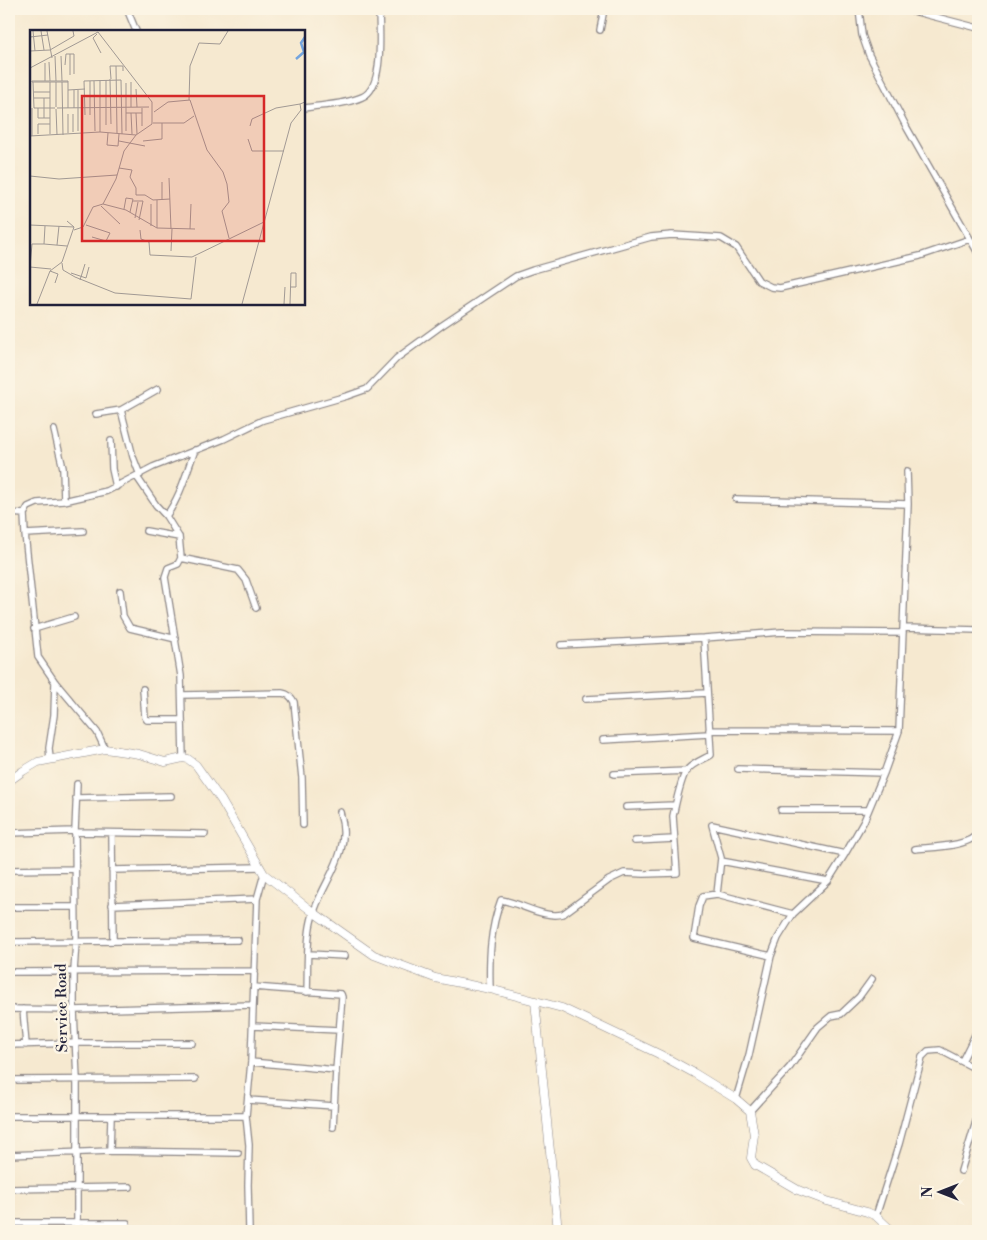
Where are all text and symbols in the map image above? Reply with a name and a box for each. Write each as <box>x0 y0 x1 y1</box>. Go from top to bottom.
inset map <box>30 30 305 305</box>
street label: Service Road <box>52 963 72 1053</box>
north arrow <box>914 1168 964 1218</box>
text: N <box>919 1186 937 1198</box>

